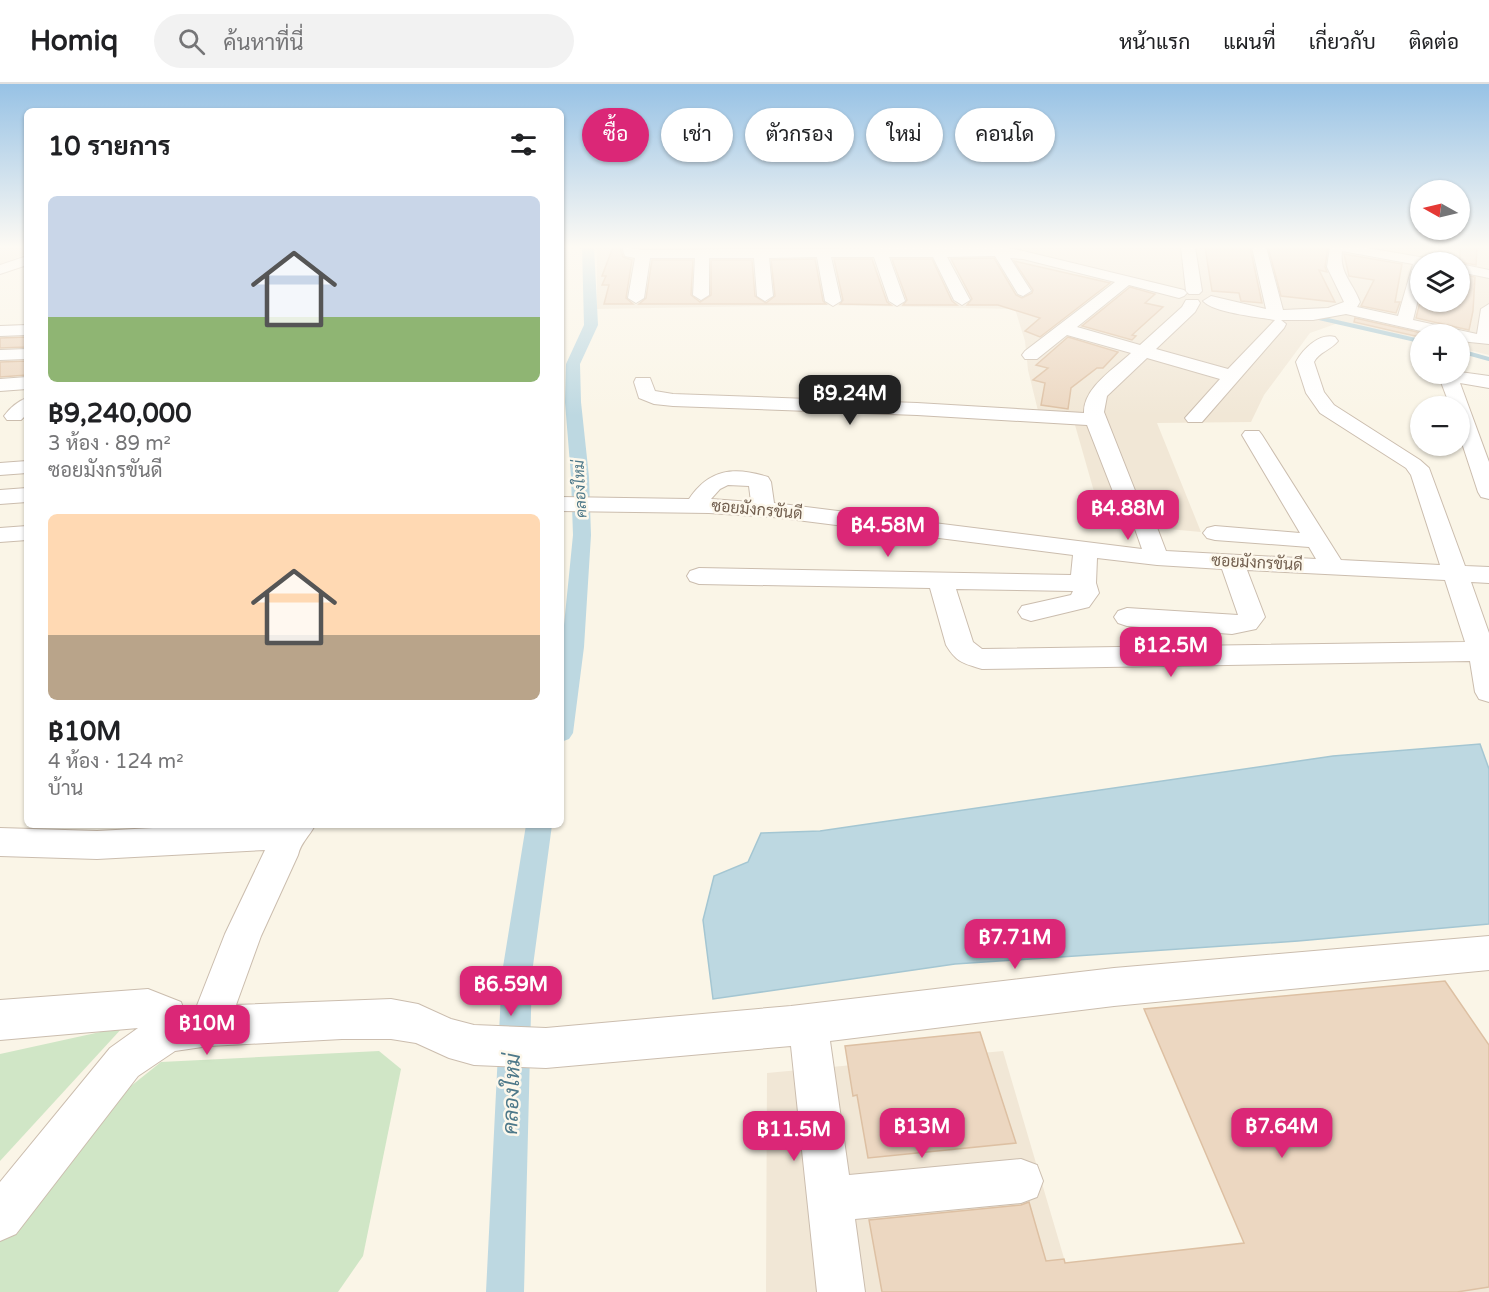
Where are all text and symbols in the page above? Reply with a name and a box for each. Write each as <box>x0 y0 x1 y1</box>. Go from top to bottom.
search box <box>154 14 574 68</box>
text: Homiq <box>30 24 118 58</box>
icon: search <box>175 25 208 58</box>
text: ค้นหาที่นี่ <box>223 30 304 56</box>
text: หน้าแรก <box>1119 30 1190 55</box>
text: แผนที่ <box>1223 30 1276 55</box>
text: เกี่ยวกับ <box>1309 30 1376 55</box>
text: ติดต่อ <box>1409 30 1459 55</box>
chip: ซื้อ <box>582 108 649 162</box>
chip: เช่า <box>661 108 733 162</box>
chip: ตัวกรอง <box>745 108 854 162</box>
chip: ใหม่ <box>866 108 943 162</box>
chip: คอนโด <box>955 108 1055 162</box>
icon: filters <box>507 128 540 161</box>
text: 10 รายการ <box>48 131 171 162</box>
north arrow <box>1410 180 1470 240</box>
map controls <box>1410 180 1470 456</box>
icon: home <box>240 235 348 343</box>
button: layers <box>1410 252 1470 312</box>
button: + <box>1410 324 1470 384</box>
pin: ฿9.24M <box>801 375 899 426</box>
text: ฿9.24M <box>813 382 887 406</box>
button: − <box>1410 396 1470 456</box>
text: ฿9,240,000 <box>48 398 192 429</box>
text: 3 ห้อง · 89 m² <box>48 432 171 456</box>
text: ซอยมังกรขันดี <box>48 459 163 483</box>
water label: คลองใหม่ <box>568 459 591 518</box>
pin: ฿4.88M <box>1079 490 1177 541</box>
street label: ซอยมังกรขันดี <box>710 494 804 524</box>
text: ฿4.88M <box>1091 497 1165 521</box>
pin: ฿4.58M <box>839 507 937 558</box>
text: ฿4.58M <box>851 514 925 538</box>
street label: ซอยมังกรขันดี <box>1211 549 1303 575</box>
icon: home <box>240 553 348 661</box>
pin: ฿12.5M <box>1122 627 1220 678</box>
text: ฿12.5M <box>1134 634 1208 658</box>
text: ฿10M <box>48 716 121 747</box>
text: 4 ห้อง · 124 m² <box>48 750 184 774</box>
text: บ้าน <box>48 777 83 801</box>
pin: ฿7.71M <box>966 919 1064 970</box>
text: ฿7.71M <box>978 926 1052 950</box>
pin: ฿6.59M <box>462 966 560 1017</box>
text: ฿6.59M <box>474 973 548 997</box>
pin: ฿10M <box>171 1005 243 1056</box>
text: ฿10M <box>179 1012 235 1036</box>
water label: คลองใหม่ <box>497 1052 526 1135</box>
pin: ฿13M <box>886 1108 958 1159</box>
pin: ฿7.64M <box>1233 1108 1331 1159</box>
pin: ฿11.5M <box>745 1111 843 1162</box>
text: ฿13M <box>894 1115 950 1139</box>
text: ฿7.64M <box>1245 1115 1319 1139</box>
text: ฿11.5M <box>757 1118 831 1142</box>

